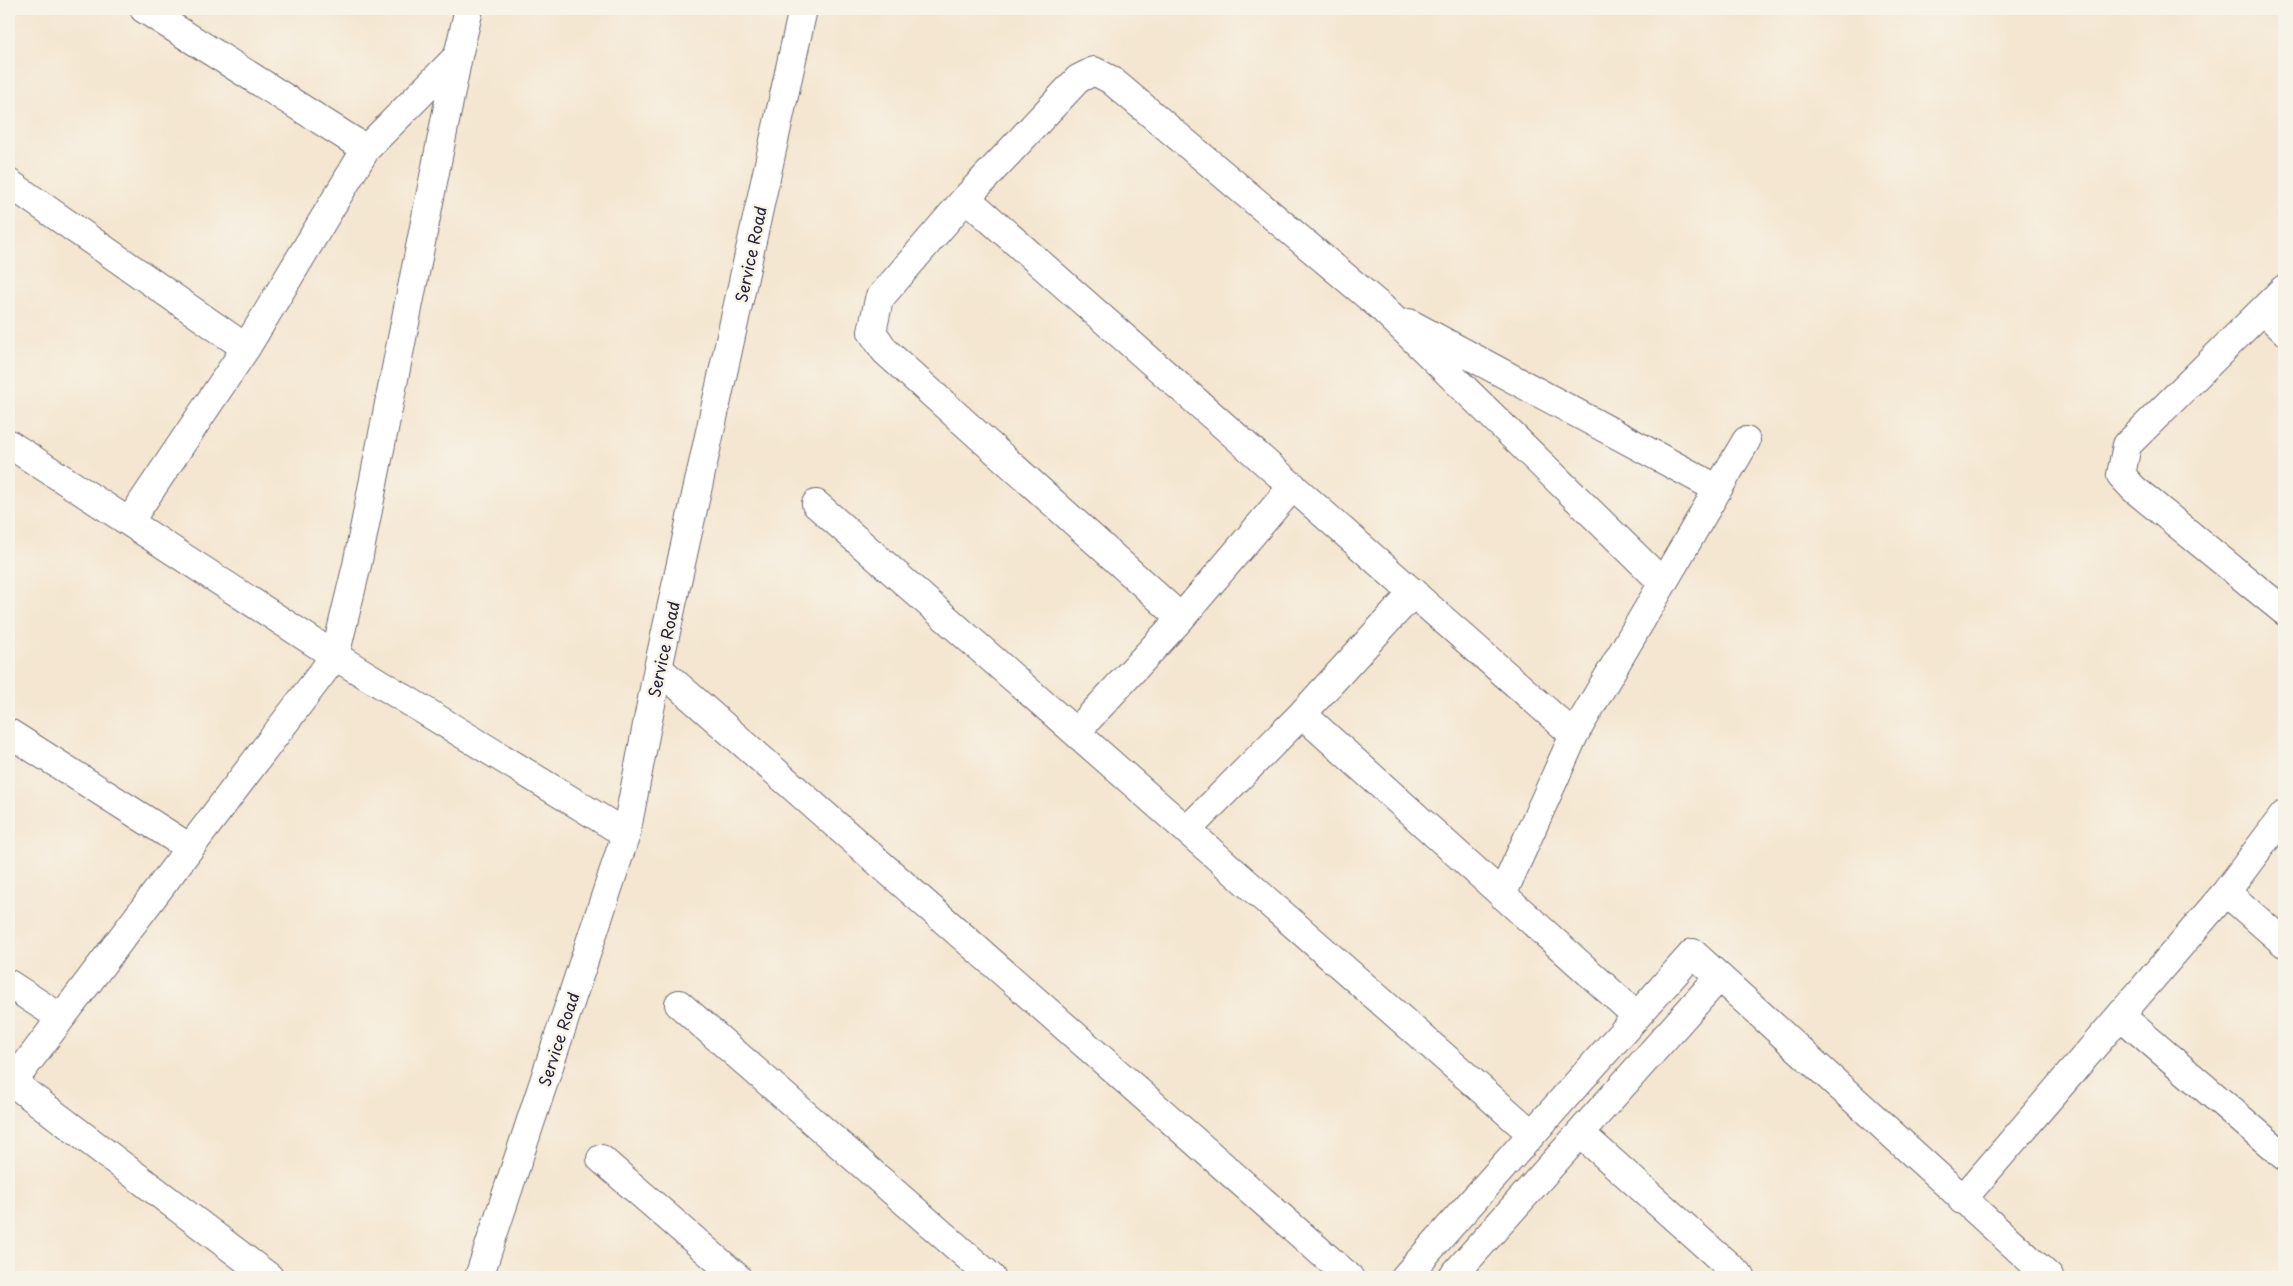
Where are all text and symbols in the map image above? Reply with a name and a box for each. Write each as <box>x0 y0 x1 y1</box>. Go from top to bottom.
street label: Service Road <box>728 204 772 304</box>
street label: Service Road <box>641 599 685 699</box>
street label: Service Road <box>531 989 585 1089</box>

